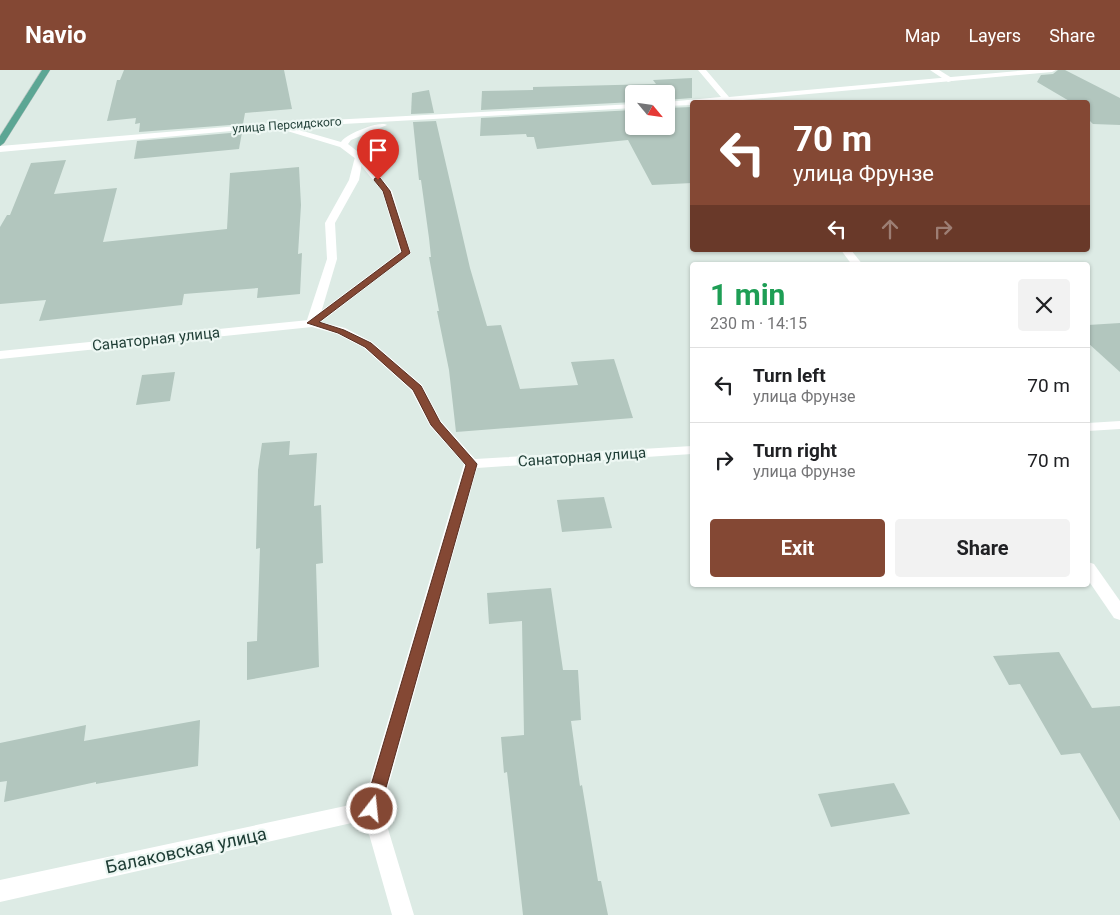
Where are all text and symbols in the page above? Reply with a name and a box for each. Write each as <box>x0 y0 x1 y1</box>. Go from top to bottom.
text: Navio <box>25 21 87 49</box>
text: Map <box>905 25 940 46</box>
text: Layers <box>968 25 1021 46</box>
text: Share <box>1049 25 1095 46</box>
north arrow <box>625 85 675 135</box>
map controls <box>625 85 675 135</box>
street label: улица Персидского <box>232 114 342 136</box>
text: 70 m <box>793 119 872 160</box>
icon: left <box>710 120 775 185</box>
pin <box>357 129 399 180</box>
icon: arrive <box>364 136 392 164</box>
text: улица Фрунзе <box>793 161 934 186</box>
icon: left <box>823 215 851 243</box>
icon: ahead <box>876 215 904 243</box>
icon: right <box>929 215 957 243</box>
text: 1 min <box>710 277 785 312</box>
button: close <box>1018 279 1070 331</box>
text: 230 m · 14:15 <box>710 314 807 333</box>
street label: Санаторная улица <box>91 323 221 355</box>
text: Turn left <box>753 364 826 387</box>
icon: left <box>710 371 738 399</box>
text: 70 m <box>1027 374 1070 397</box>
text: улица Фрунзе <box>753 387 856 406</box>
text: Turn right <box>753 439 837 462</box>
street label: Санаторная улица <box>517 444 647 470</box>
icon: right <box>710 446 738 474</box>
text: 70 m <box>1027 449 1070 472</box>
text: улица Фрунзе <box>753 462 856 481</box>
button: Exit <box>710 519 885 577</box>
button: Share <box>895 519 1070 577</box>
position arrow <box>345 782 397 834</box>
street label: Балаковская улица <box>104 823 268 877</box>

